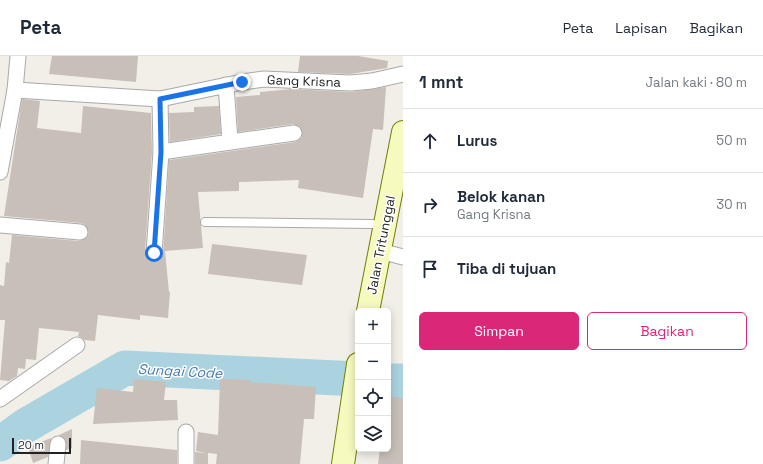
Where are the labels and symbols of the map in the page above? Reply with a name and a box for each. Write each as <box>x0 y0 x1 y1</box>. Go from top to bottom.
street label: Gang Krisna <box>267 71 342 91</box>
route end <box>233 73 251 91</box>
street label: Jalan Tritunggal <box>363 194 399 296</box>
route start <box>145 244 163 262</box>
water label: Sungai Code <box>137 360 223 382</box>
scale bar <box>12 436 71 455</box>

